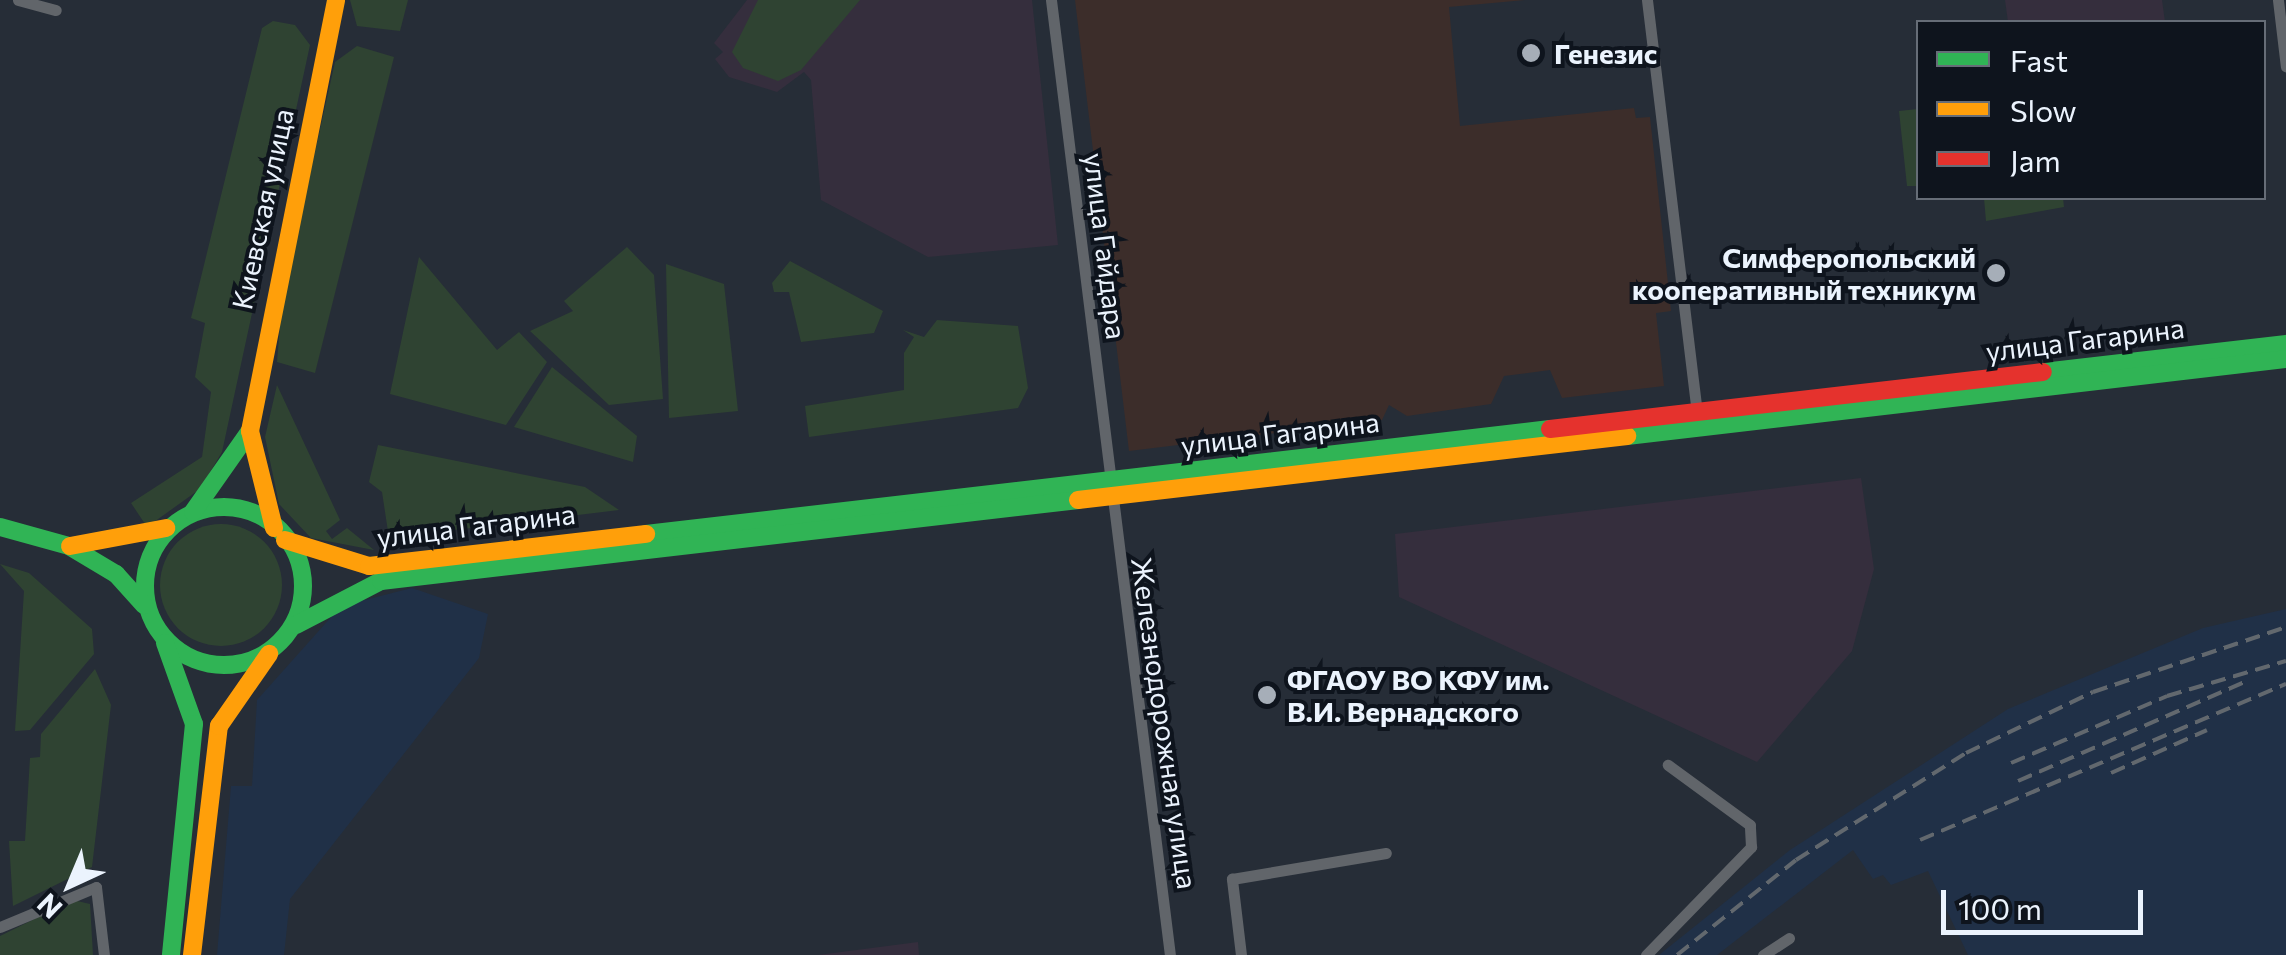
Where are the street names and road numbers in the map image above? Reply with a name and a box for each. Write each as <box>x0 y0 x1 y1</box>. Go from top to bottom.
street label: Киевская улица <box>224 106 300 312</box>
street label: улица Гайдара <box>1078 151 1134 341</box>
street label: улица Гагарина <box>1984 310 2186 368</box>
street label: улица Гагарина <box>1179 404 1381 462</box>
street label: улица Гагарина <box>375 496 577 554</box>
street label: Железнодорожная улица <box>1125 555 1205 891</box>

